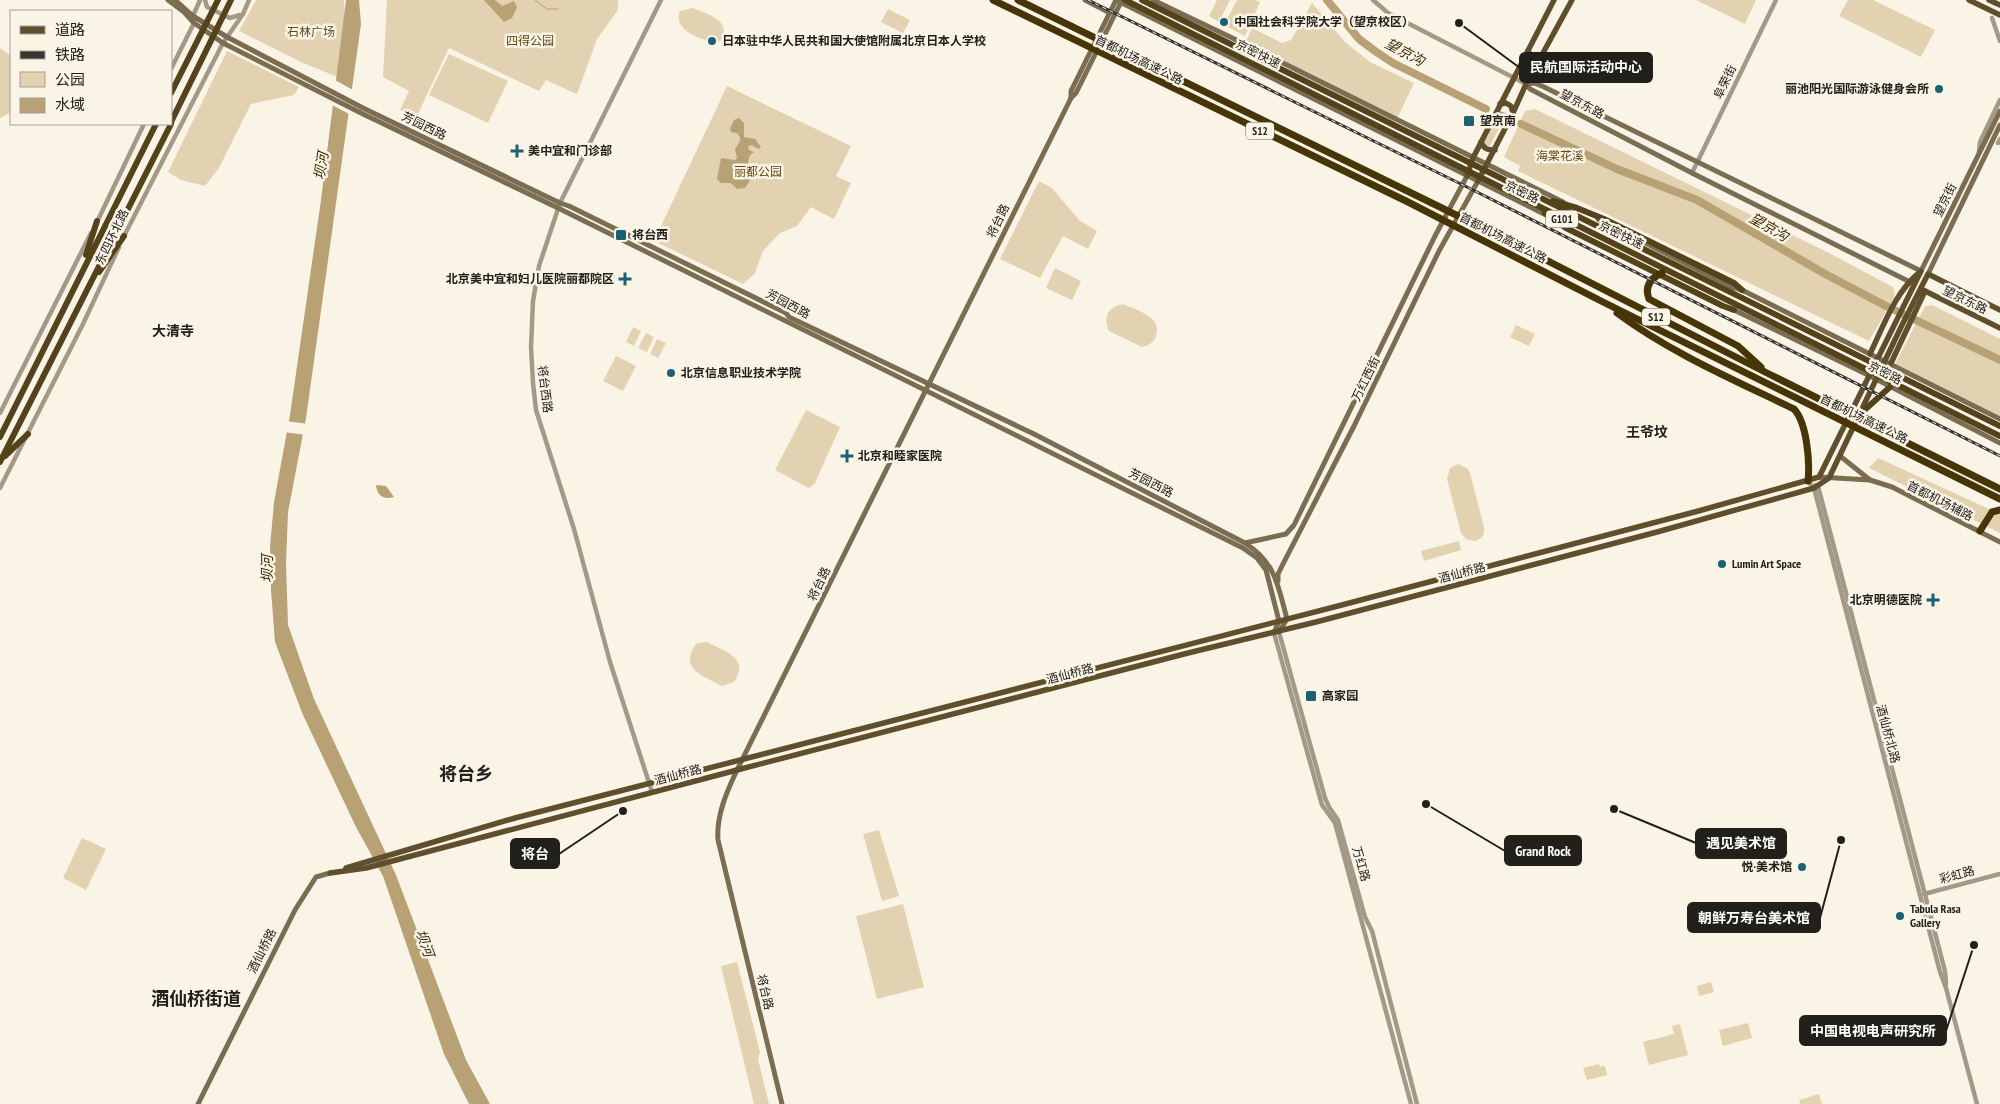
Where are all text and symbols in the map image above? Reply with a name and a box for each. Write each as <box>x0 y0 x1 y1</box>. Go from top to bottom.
legend <box>10 10 172 125</box>
place label: 中国社会科学院大学（望京校区） <box>1234 14 1414 29</box>
marker: 中国社会科学院大学（望京校区） <box>1218 16 1230 28</box>
text: 道路 <box>55 20 85 39</box>
park label: 石林广场 <box>287 24 335 39</box>
street label: 首都机场高速公路 <box>1093 32 1186 87</box>
park label: 四得公园 <box>506 33 554 48</box>
place label: 日本驻中华人民共和国大使馆附属北京日本人学校 <box>722 33 986 48</box>
water label: 望京沟 <box>1382 34 1430 71</box>
marker: 日本驻中华人民共和国大使馆附属北京日本人学校 <box>706 35 718 47</box>
street label: 京密快速 <box>1233 36 1283 71</box>
text: 铁路 <box>55 45 85 64</box>
callout: 民航国际活动中心 <box>1520 53 1652 82</box>
text: 民航国际活动中心 <box>1530 58 1642 76</box>
street label: 阜荣街 <box>1710 62 1739 101</box>
text: 公园 <box>55 70 85 89</box>
place label: 丽池阳光国际游泳健身会所 <box>1785 81 1929 96</box>
marker: 丽池阳光国际游泳健身会所 <box>1933 83 1945 95</box>
street label: 望京东路 <box>1558 86 1607 121</box>
text: 水域 <box>55 95 85 114</box>
street label: 芳园西路 <box>399 108 449 143</box>
place label: 望京南 <box>1480 113 1516 128</box>
marker: 望京南 <box>1462 114 1476 128</box>
road number: S12 <box>1246 122 1274 140</box>
place label: 美中宜和门诊部 <box>528 143 612 158</box>
marker: 美中宜和门诊部 <box>510 144 524 158</box>
water label: 坝河 <box>310 148 333 181</box>
park label: 海棠花溪 <box>1536 148 1584 163</box>
park label: 丽都公园 <box>734 164 782 179</box>
street label: 京密路 <box>1503 177 1542 206</box>
street label: 望京街 <box>1930 180 1959 219</box>
street label: 将台路 <box>983 201 1012 240</box>
street label: 东四环北路 <box>92 207 131 267</box>
street label: 首都机场高速公路 <box>1457 209 1549 266</box>
water label: 望京沟 <box>1746 209 1793 246</box>
road number: G101 <box>1546 210 1578 228</box>
street label: 京密快速 <box>1596 217 1646 252</box>
place label: 将台西 <box>632 227 668 242</box>
marker: 将台西 <box>614 228 628 242</box>
place label: 北京美中宜和妇儿医院丽都院区 <box>446 271 614 286</box>
marker: 北京美中宜和妇儿医院丽都院区 <box>618 272 632 286</box>
street label: 望京东路 <box>1940 282 1990 317</box>
street label: 芳园西路 <box>764 286 813 321</box>
road number: S12 <box>1642 308 1670 326</box>
district label: 大清寺 <box>152 322 194 340</box>
street label: 万红西街 <box>1348 354 1383 404</box>
street label: 京密路 <box>1866 358 1905 387</box>
street label: 将台西路 <box>535 364 556 414</box>
place label: 北京信息职业技术学院 <box>681 365 801 380</box>
marker: 北京信息职业技术学院 <box>665 367 677 379</box>
street label: 首都机场高速公路 <box>1818 391 1911 446</box>
district label: 王爷坟 <box>1626 423 1668 441</box>
place label: 北京和睦家医院 <box>858 448 942 463</box>
marker: 北京和睦家医院 <box>840 449 854 463</box>
street label: 芳园西路 <box>1126 465 1176 500</box>
street label: 首都机场辅路 <box>1905 478 1976 524</box>
water label: 坝河 <box>258 552 276 583</box>
place label: Lumin Art Space <box>1732 556 1801 571</box>
marker: Lumin Art Space <box>1716 558 1728 570</box>
street label: 酒仙桥路 <box>1437 559 1487 586</box>
street label: 将台路 <box>804 564 833 603</box>
place label: 北京明德医院 <box>1850 592 1922 607</box>
marker: 北京明德医院 <box>1926 593 1940 607</box>
street label: 酒仙桥路 <box>1045 660 1095 687</box>
place label: 高家园 <box>1322 688 1358 703</box>
marker: 高家园 <box>1304 689 1318 703</box>
street label: 酒仙桥北路 <box>1873 703 1903 765</box>
street label: 酒仙桥路 <box>653 761 703 788</box>
district label: 将台乡 <box>439 762 493 785</box>
callout: 遇见美术馆 <box>1696 829 1786 858</box>
text: 遇见美术馆 <box>1706 834 1776 852</box>
callout: Grand Rock <box>1505 836 1581 865</box>
callout: 将台 <box>511 839 559 868</box>
text: Grand Rock <box>1515 842 1571 860</box>
street label: 万红路 <box>1349 844 1374 883</box>
text: 将台 <box>521 845 549 863</box>
place label: 悦·美术馆 <box>1741 859 1792 874</box>
marker: 悦·美术馆 <box>1796 861 1808 873</box>
street label: 彩虹路 <box>1938 863 1976 886</box>
place label: Tabula Rasa Gallery <box>1910 901 1961 930</box>
callout: 朝鲜万寿台美术馆 <box>1688 903 1820 932</box>
text: 朝鲜万寿台美术馆 <box>1698 909 1810 927</box>
marker: Tabula Rasa Gallery <box>1894 910 1906 922</box>
street label: 酒仙桥路 <box>244 926 279 976</box>
water label: 坝河 <box>412 927 439 962</box>
street label: 将台路 <box>754 973 777 1011</box>
district label: 酒仙桥街道 <box>151 987 241 1010</box>
callout: 中国电视电声研究所 <box>1800 1016 1946 1045</box>
text: 中国电视电声研究所 <box>1810 1022 1936 1040</box>

